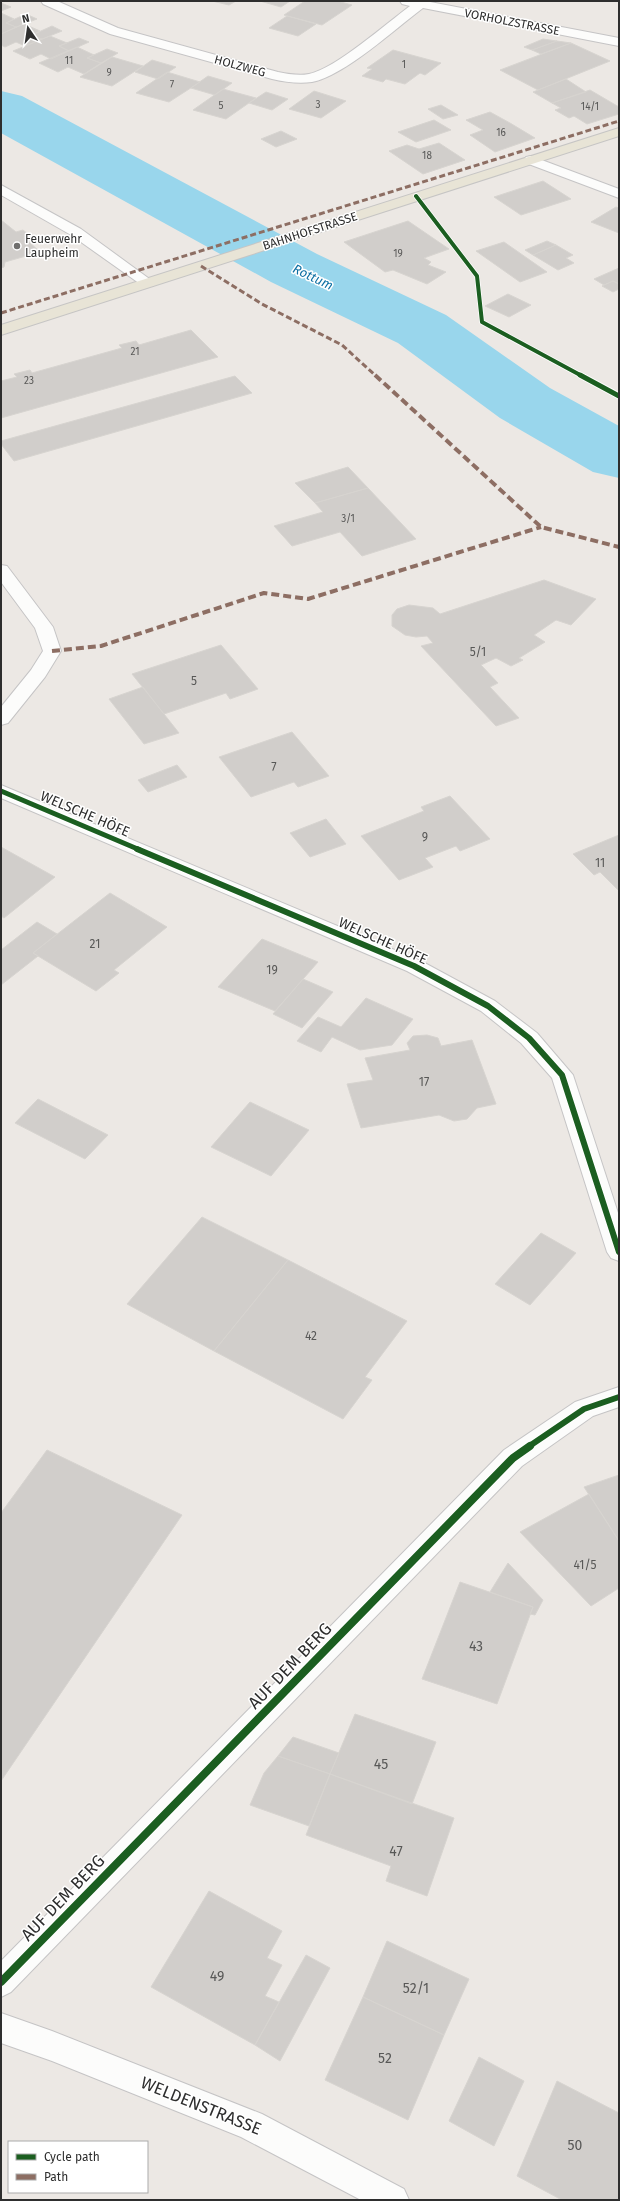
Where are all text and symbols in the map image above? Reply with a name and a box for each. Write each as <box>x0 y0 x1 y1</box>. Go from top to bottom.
street label: VORHOLZSTRASSE <box>463 6 561 38</box>
north arrow <box>8 8 48 48</box>
text: N <box>21 12 31 26</box>
street label: HOLZWEG <box>213 52 267 80</box>
house number: 11 <box>65 55 73 67</box>
house number: 1 <box>402 59 406 71</box>
house number: 9 <box>106 67 112 79</box>
house number: 7 <box>170 79 175 91</box>
house number: 3 <box>316 99 321 111</box>
house number: 5 <box>218 100 224 112</box>
house number: 14/1 <box>581 101 599 113</box>
house number: 16 <box>496 127 506 139</box>
house number: 18 <box>422 150 432 162</box>
street label: BAHNHOFSTRASSE <box>261 209 359 253</box>
place label: Feuerwehr Laupheim <box>25 232 82 260</box>
marker: Feuerwehr Laupheim <box>12 241 22 251</box>
house number: 19 <box>393 248 403 260</box>
water label: Rottum <box>290 261 336 293</box>
house number: 21 <box>130 346 140 358</box>
house number: 23 <box>24 375 34 387</box>
house number: 3/1 <box>341 513 355 525</box>
house number: 5/1 <box>470 645 486 659</box>
house number: 5 <box>191 674 197 688</box>
house number: 7 <box>271 760 277 774</box>
street label: WELSCHE HÖFE <box>38 787 133 840</box>
house number: 9 <box>422 830 428 844</box>
house number: 11 <box>595 856 605 870</box>
street label: WELSCHE HÖFE <box>336 913 431 968</box>
house number: 21 <box>90 937 100 951</box>
house number: 19 <box>266 963 278 977</box>
house number: 17 <box>419 1075 429 1089</box>
house number: 42 <box>305 1329 317 1343</box>
house number: 41/5 <box>574 1558 596 1572</box>
street label: AUF DEM BERG <box>244 1619 336 1713</box>
house number: 43 <box>469 1638 483 1655</box>
house number: 45 <box>374 1756 388 1773</box>
house number: 47 <box>389 1843 403 1860</box>
street label: AUF DEM BERG <box>17 1851 109 1945</box>
house number: 49 <box>210 1968 224 1985</box>
house number: 52/1 <box>403 1980 429 1997</box>
house number: 52 <box>378 2050 392 2067</box>
street label: WELDENSTRASSE <box>138 2072 264 2140</box>
house number: 50 <box>568 2137 583 2154</box>
legend <box>8 2141 148 2193</box>
text: Cycle path <box>44 2150 100 2164</box>
text: Path <box>44 2170 68 2184</box>

